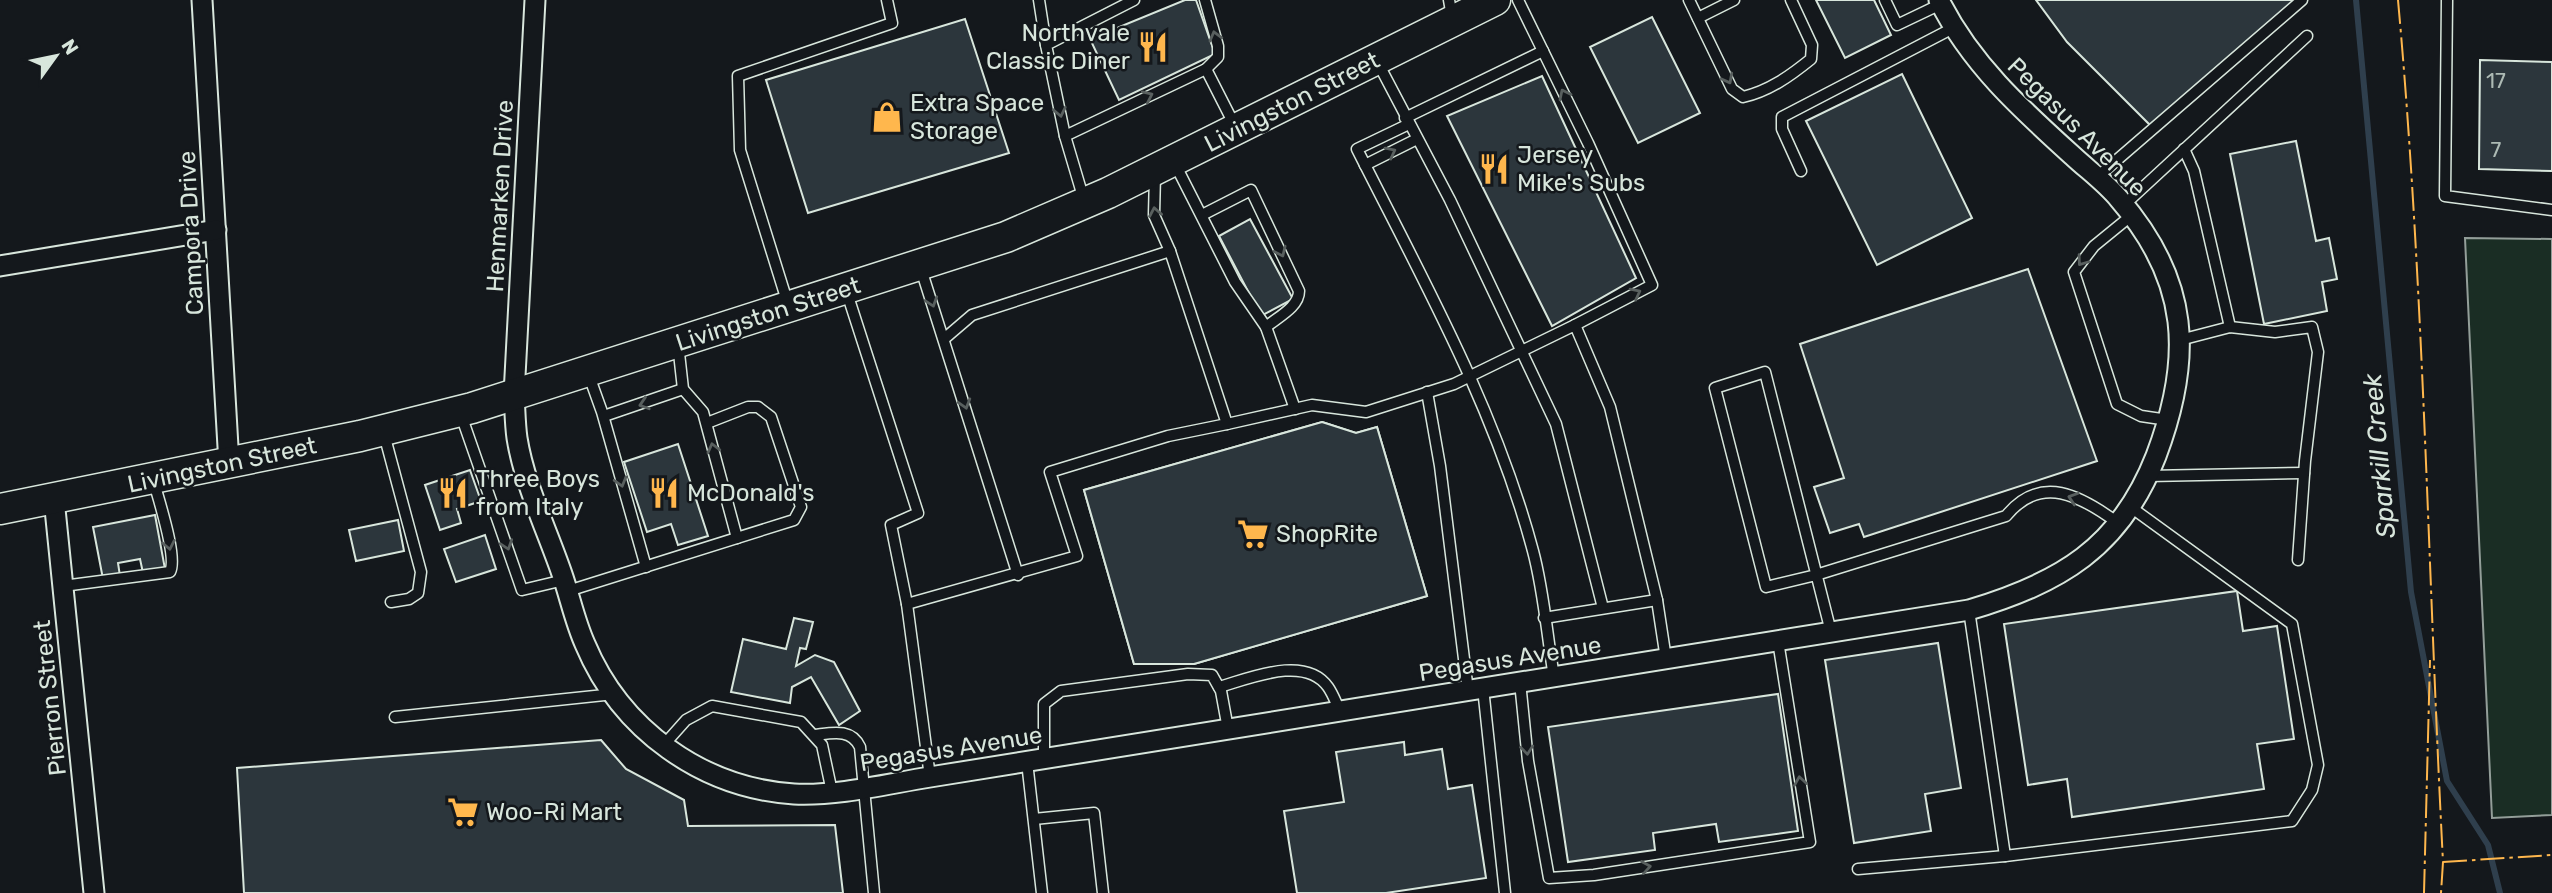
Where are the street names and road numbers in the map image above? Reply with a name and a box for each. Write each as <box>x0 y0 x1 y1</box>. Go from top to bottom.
street label: Livingston Street <box>1200 46 1384 158</box>
street label: Pegasus Avenue <box>2002 52 2152 202</box>
street label: Henmarken Drive <box>481 99 519 293</box>
street label: Campora Drive <box>173 150 209 316</box>
street label: Livingston Street <box>672 271 864 357</box>
street label: Livingston Street <box>125 431 319 499</box>
street label: Pierron Street <box>28 619 72 777</box>
street label: Pegasus Avenue <box>1417 631 1603 687</box>
street label: Pegasus Avenue <box>858 721 1044 777</box>

